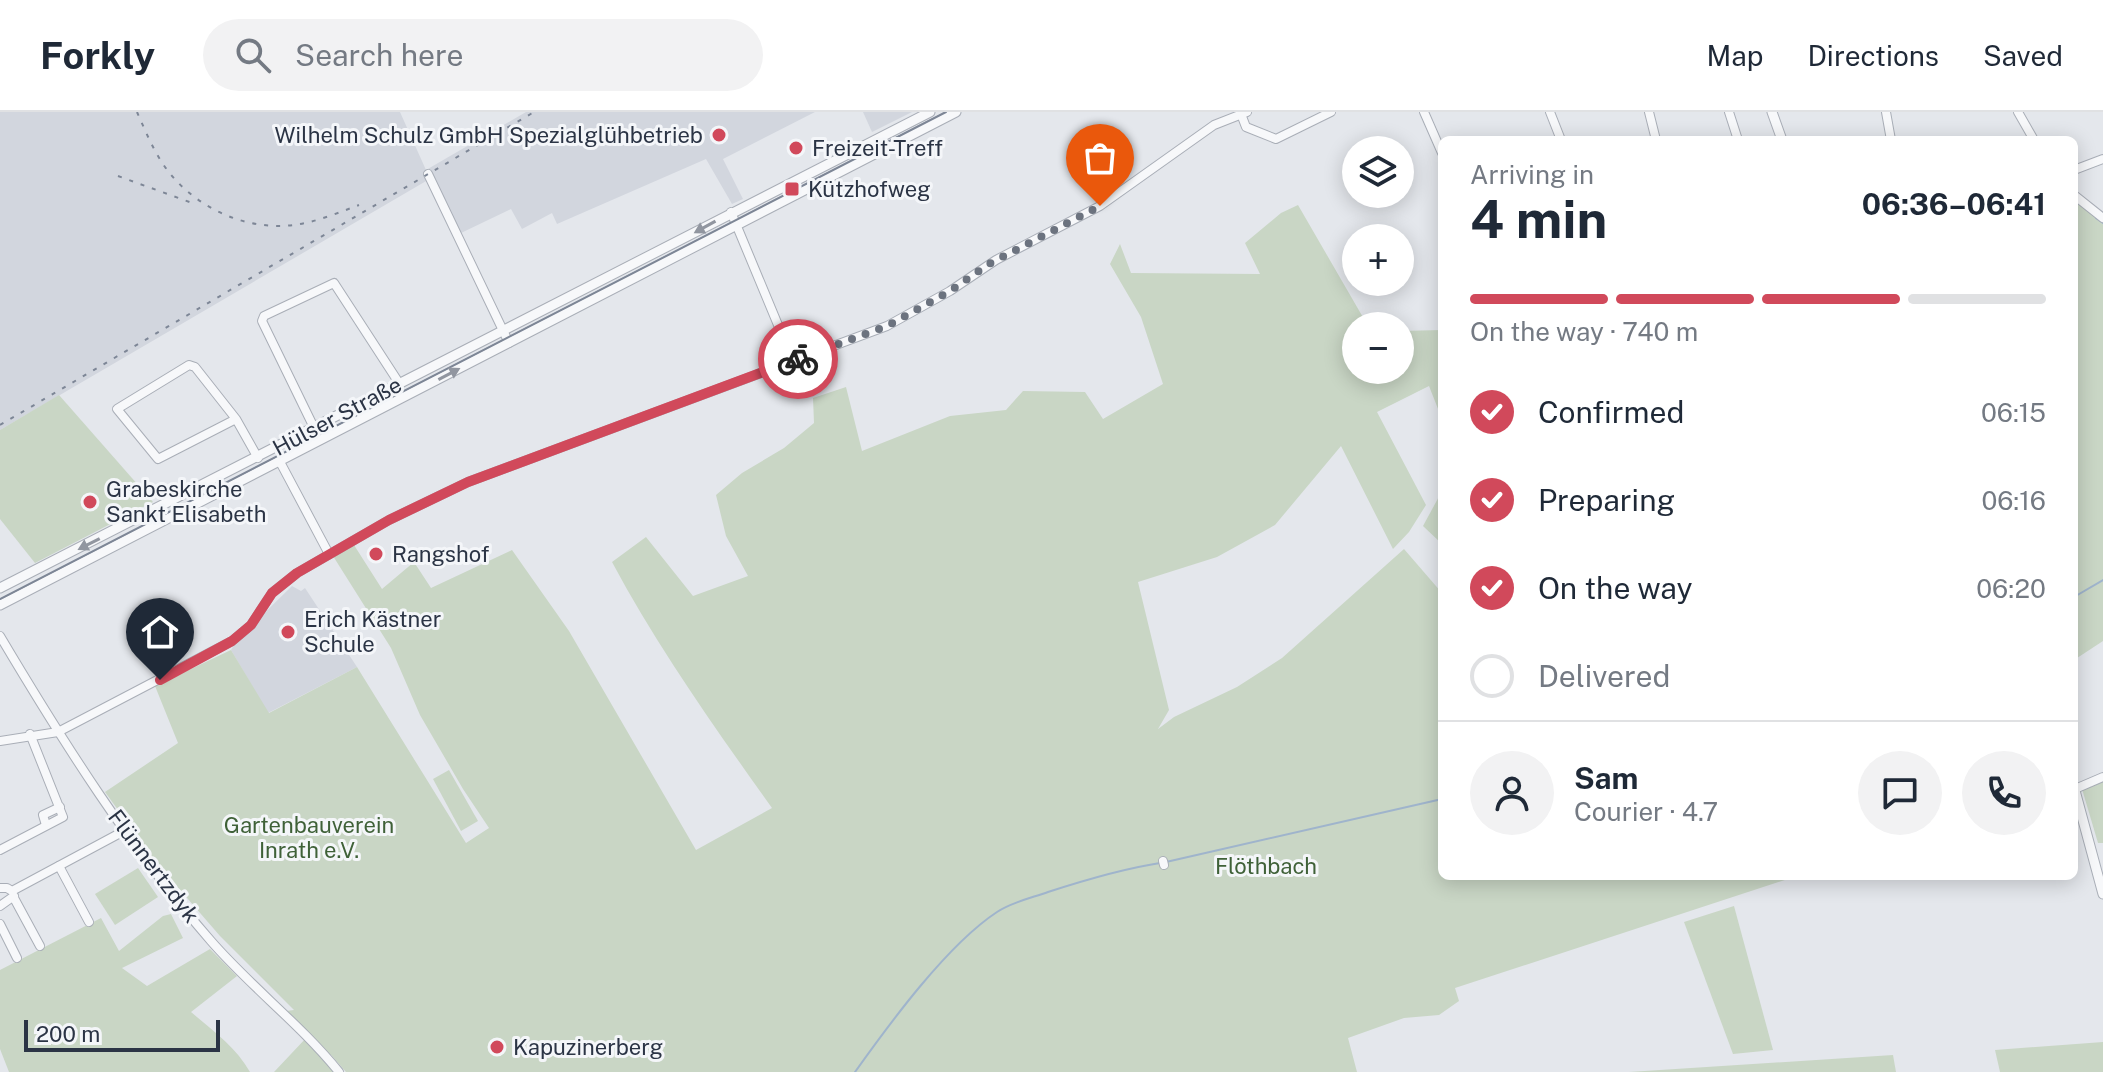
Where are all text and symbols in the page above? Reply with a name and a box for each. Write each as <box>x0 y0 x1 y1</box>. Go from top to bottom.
search box <box>203 19 763 91</box>
text: Forkly <box>40 33 155 78</box>
icon: search <box>231 33 275 77</box>
text: Search here <box>295 37 463 73</box>
text: Map <box>1707 39 1763 72</box>
text: Directions <box>1807 39 1939 72</box>
text: Saved <box>1983 39 2063 72</box>
place label: Wilhelm Schulz GmbH Spezialglühbetrieb <box>275 122 703 148</box>
pin <box>1066 124 1134 206</box>
marker: Wilhelm Schulz GmbH Spezialglühbetrieb <box>710 126 728 144</box>
place label: Freizeit-Treff <box>812 135 943 161</box>
icon: bag <box>1078 136 1122 180</box>
map controls <box>1342 136 1414 384</box>
button: layers <box>1342 136 1414 208</box>
marker: Freizeit-Treff <box>787 139 805 157</box>
text: Arriving in <box>1470 159 1594 190</box>
place label: Kützhofweg <box>808 176 931 202</box>
marker: Kützhofweg <box>783 180 801 198</box>
text: 06:36–06:41 <box>1862 186 2046 222</box>
text: 4 min <box>1470 189 1607 250</box>
one-way arrow <box>693 220 716 233</box>
button: + <box>1342 224 1414 296</box>
button: − <box>1342 312 1414 384</box>
text: On the way · 740 m <box>1470 316 1698 347</box>
courier <box>758 319 838 399</box>
icon: bike <box>776 337 820 381</box>
one-way arrow <box>438 367 460 381</box>
street label: Hülser Straße <box>268 371 406 461</box>
icon: check <box>1470 390 1514 434</box>
text: Confirmed <box>1538 394 1684 430</box>
text: 06:15 <box>1981 397 2046 428</box>
place label: Grabeskirche Sankt Elisabeth <box>106 476 266 527</box>
icon: check <box>1470 478 1514 522</box>
text: Preparing <box>1538 482 1675 518</box>
text: 06:16 <box>1981 485 2046 516</box>
marker: Grabeskirche Sankt Elisabeth <box>81 493 99 511</box>
one-way arrow <box>78 537 101 551</box>
place label: Rangshof <box>392 541 490 567</box>
marker: Rangshof <box>367 545 385 563</box>
icon: check <box>1470 566 1514 610</box>
text: On the way <box>1538 570 1692 606</box>
text: 06:20 <box>1976 573 2046 604</box>
pin <box>126 598 194 680</box>
place label: Erich Kästner Schule <box>304 606 441 657</box>
icon: home <box>138 610 182 654</box>
marker: Erich Kästner Schule <box>279 623 297 641</box>
text: Delivered <box>1538 658 1670 694</box>
button: person <box>1470 751 1554 835</box>
button: chat <box>1858 751 1942 835</box>
button: phone <box>1962 751 2046 835</box>
text: Sam <box>1574 760 1638 796</box>
text: Courier · 4.7 <box>1574 796 1718 827</box>
street label: Flünnertzdyk <box>103 804 205 928</box>
park label: Gartenbauverein Inrath e.V. <box>224 812 394 863</box>
park label: Flöthbach <box>1215 853 1317 879</box>
scale bar <box>24 1016 220 1052</box>
text: 200 m <box>36 1021 100 1047</box>
place label: Kapuzinerberg <box>513 1034 663 1060</box>
marker: Kapuzinerberg <box>488 1038 506 1056</box>

